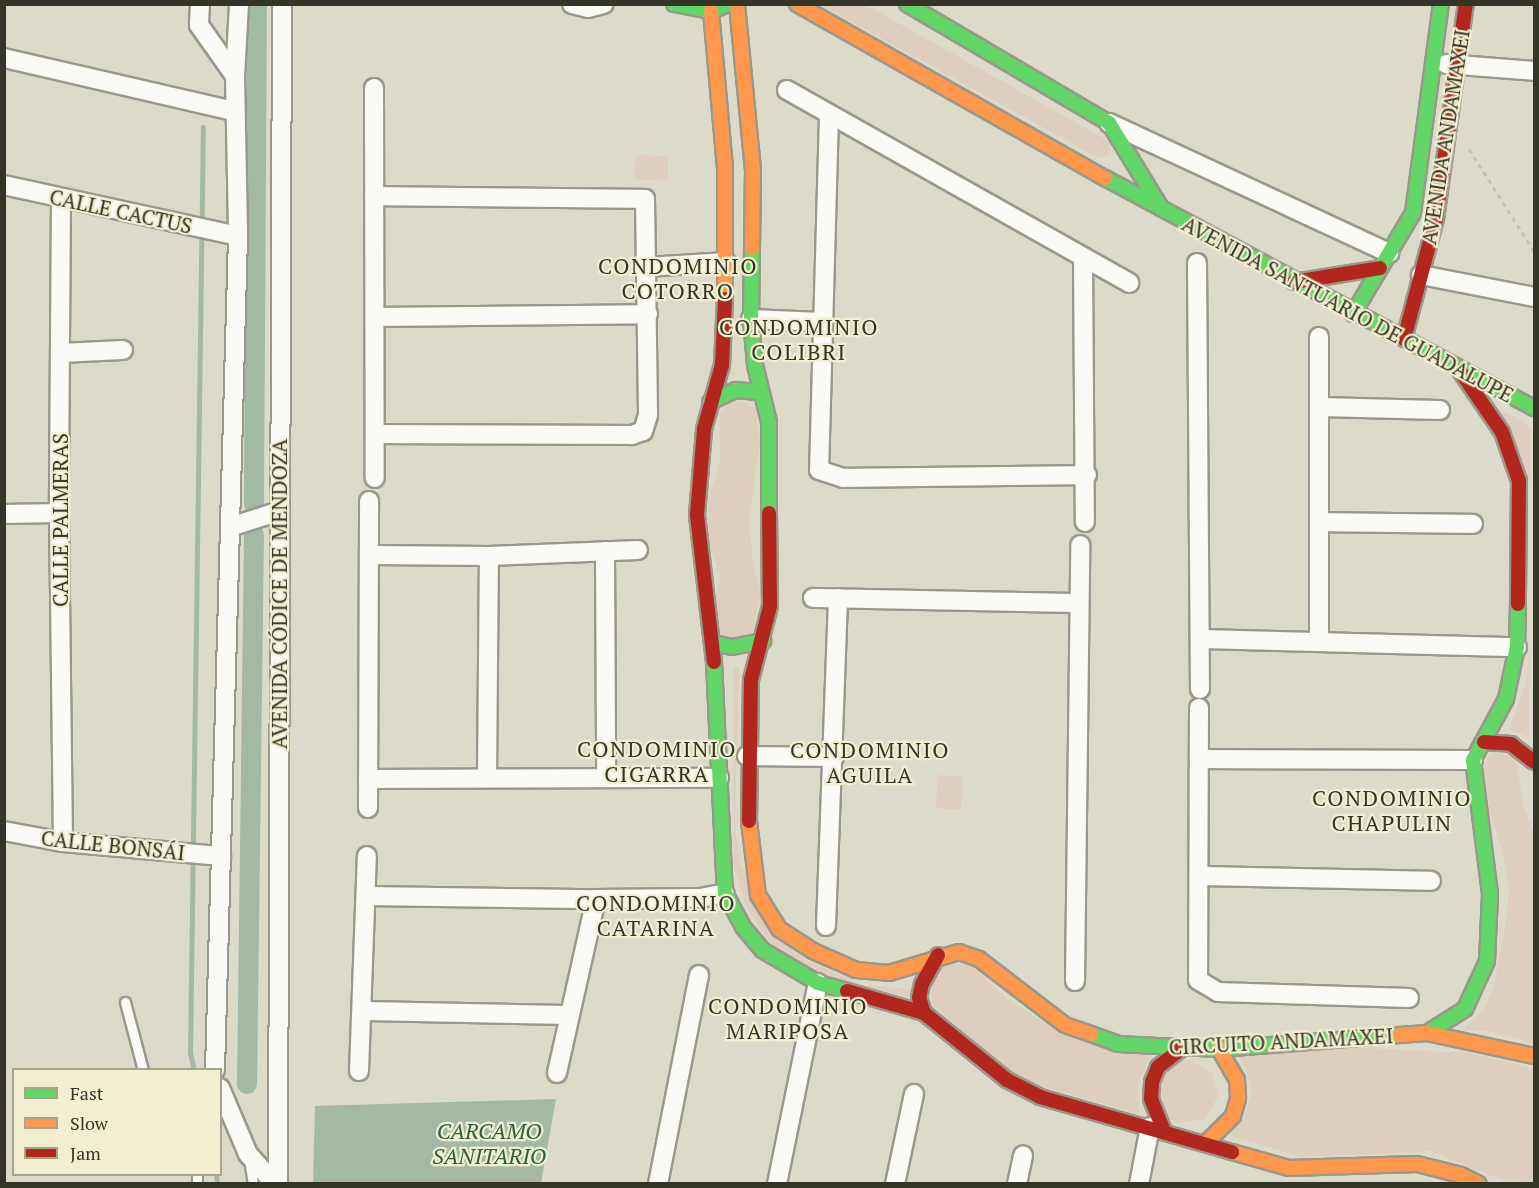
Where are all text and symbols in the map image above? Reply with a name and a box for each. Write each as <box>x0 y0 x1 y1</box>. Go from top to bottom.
street label: AVENIDA ANDAMAXEI <box>1415 27 1475 247</box>
street label: CALLE CACTUS <box>47 184 195 238</box>
street label: AVENIDA SANTUARIO DE GUADALUPE <box>1178 211 1518 407</box>
district label: CONDOMINIO COTORRO <box>598 252 758 304</box>
district label: CONDOMINIO COLIBRI <box>719 313 879 364</box>
street label: CALLE PALMERAS <box>47 433 73 607</box>
street label: AVENIDA CÓDICE DE MENDOZA <box>266 438 292 750</box>
district label: CONDOMINIO CIGARRA <box>577 735 737 786</box>
district label: CONDOMINIO AGUILA <box>790 736 950 788</box>
district label: CONDOMINIO CHAPULIN <box>1312 784 1472 836</box>
street label: CALLE BONSÁI <box>40 825 186 865</box>
district label: CONDOMINIO CATARINA <box>576 889 736 940</box>
district label: CONDOMINIO MARIPOSA <box>708 992 868 1044</box>
street label: CIRCUITO ANDAMAXEI <box>1168 1023 1394 1059</box>
legend <box>12 1068 222 1176</box>
text: Fast <box>70 1081 103 1105</box>
text: Slow <box>70 1111 108 1135</box>
water label: CARCAMO SANITARIO <box>432 1117 546 1168</box>
text: Jam <box>70 1141 101 1165</box>

